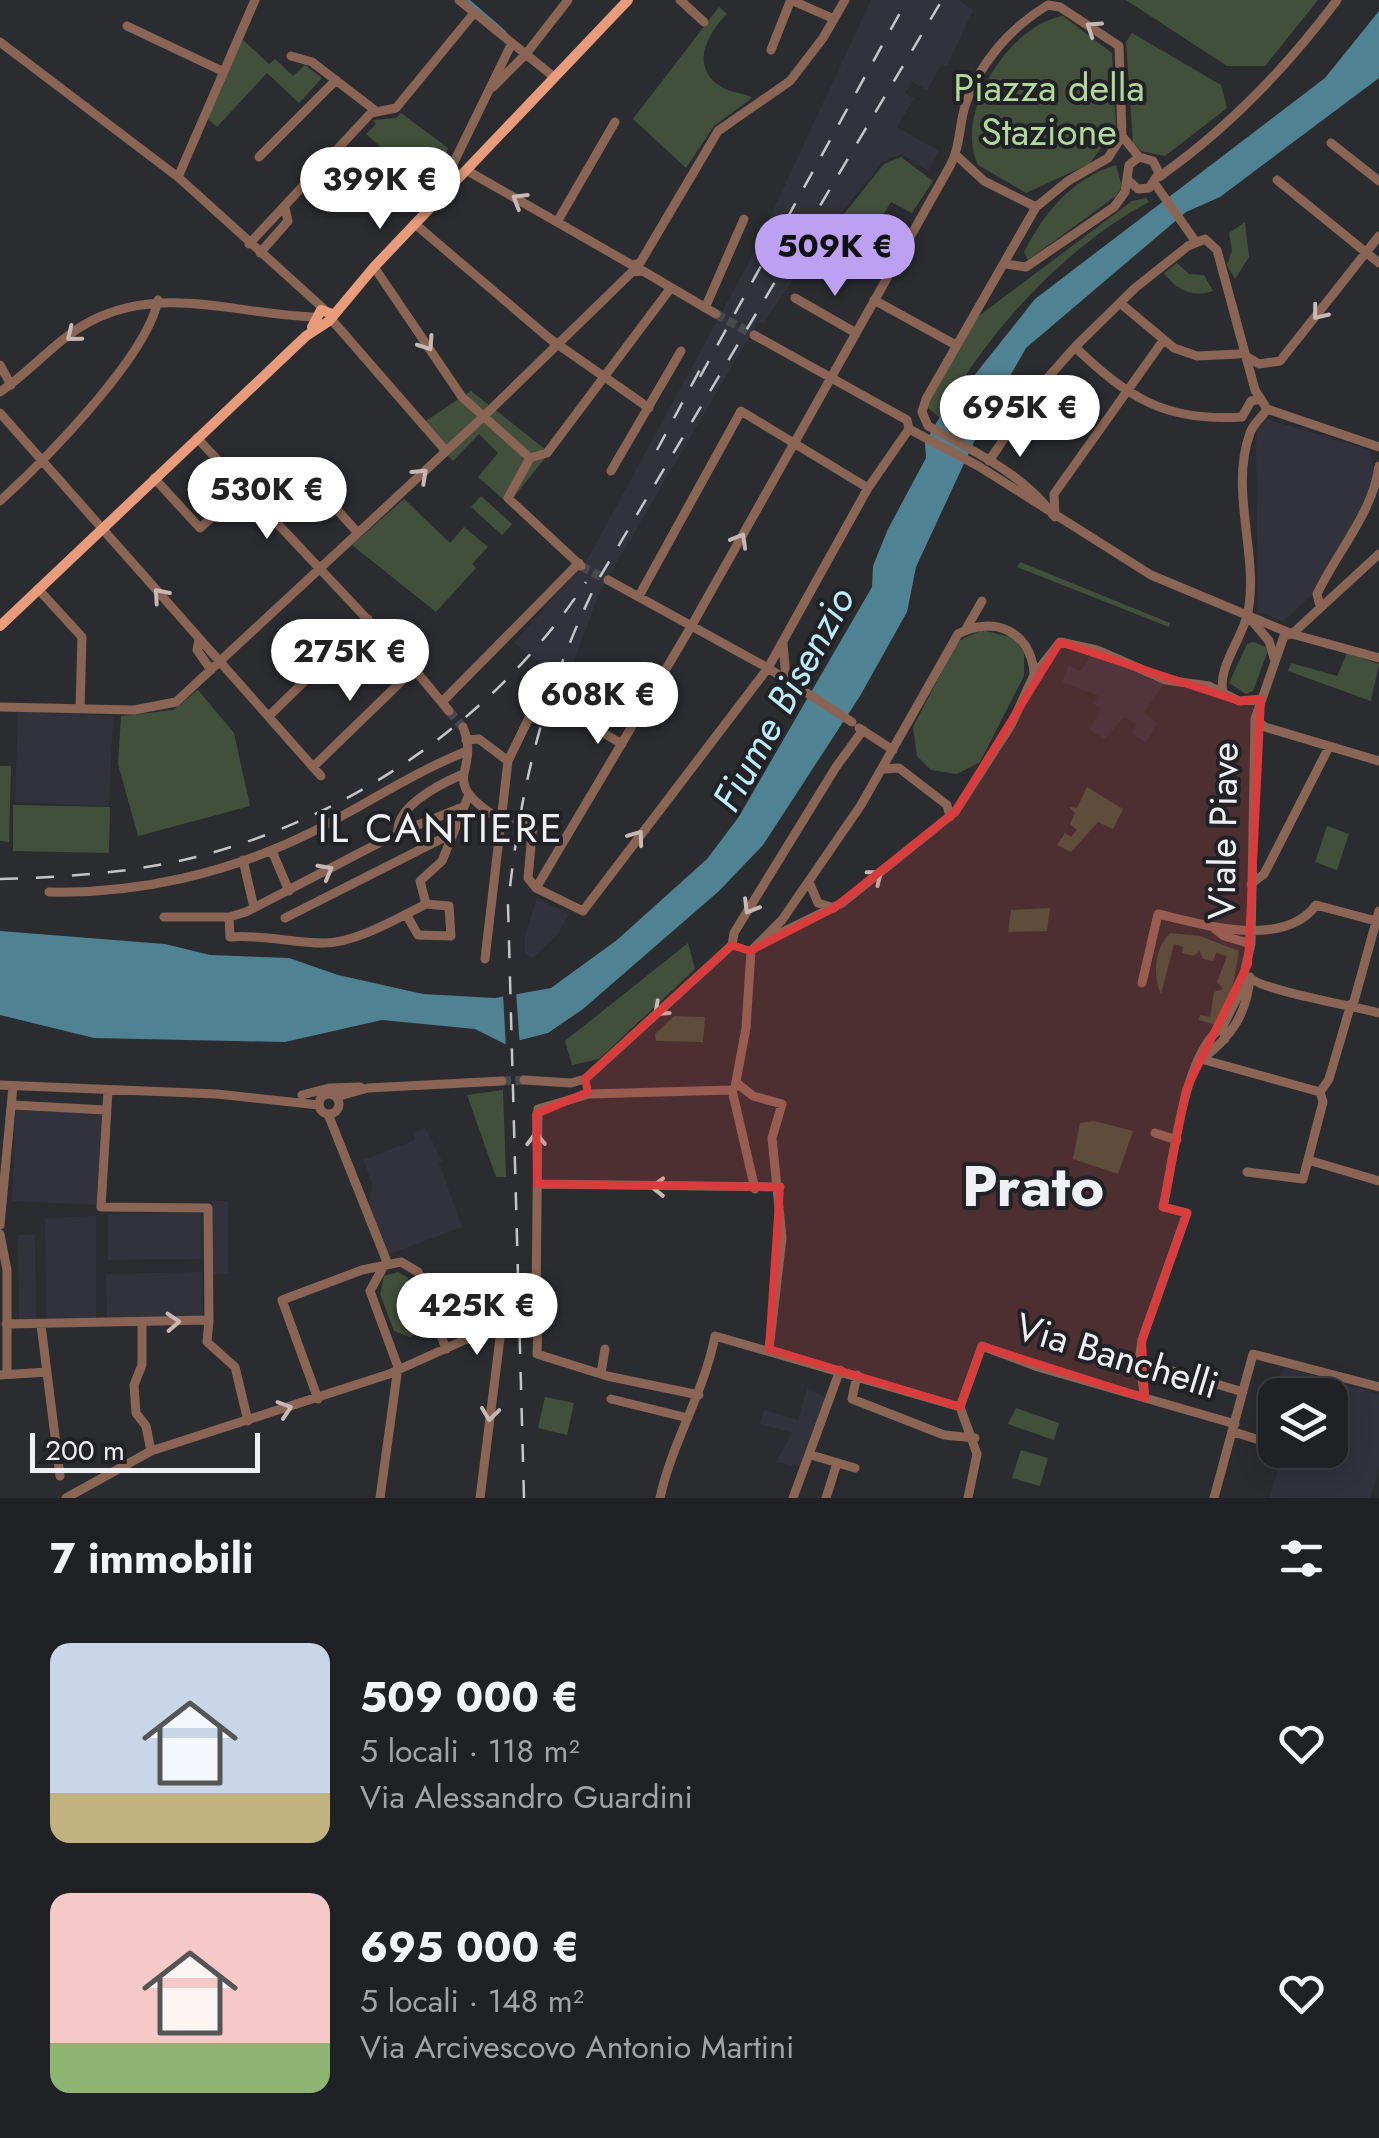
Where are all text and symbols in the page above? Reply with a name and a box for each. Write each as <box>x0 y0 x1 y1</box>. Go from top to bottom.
one-way arrow <box>1086 22 1104 41</box>
park label: Piazza della Stazione <box>953 60 1145 159</box>
pin: 399K € <box>299 147 461 232</box>
text: 399K € <box>322 156 438 202</box>
one-way arrow <box>512 193 530 212</box>
pin: 509K € <box>754 214 916 299</box>
text: 509K € <box>777 223 893 269</box>
one-way arrow <box>1313 301 1331 319</box>
one-way arrow <box>66 323 84 341</box>
one-way arrow <box>414 334 433 352</box>
pin: 695K € <box>939 375 1101 460</box>
text: 695K € <box>962 384 1078 430</box>
pin: 530K € <box>186 457 348 542</box>
text: 530K € <box>210 466 324 512</box>
one-way arrow <box>409 469 428 487</box>
one-way arrow <box>728 533 748 551</box>
water label: Fiume Bisenzio <box>697 576 869 822</box>
one-way arrow <box>154 588 172 607</box>
pin: 275K € <box>269 619 431 704</box>
text: 275K € <box>293 628 407 674</box>
pin: 608K € <box>517 662 679 747</box>
text: 608K € <box>540 671 656 717</box>
street label: Viale Piave <box>1193 742 1252 920</box>
district label: IL CANTIERE <box>318 799 564 857</box>
one-way arrow <box>626 830 643 848</box>
one-way arrow <box>315 863 333 883</box>
one-way arrow <box>864 870 882 888</box>
one-way arrow <box>744 896 763 914</box>
one-way arrow <box>653 998 672 1016</box>
one-way arrow <box>525 1131 547 1146</box>
district label: Prato <box>962 1144 1104 1228</box>
one-way arrow <box>649 1176 664 1198</box>
pin: 425K € <box>396 1273 558 1358</box>
text: 425K € <box>419 1282 535 1328</box>
street label: Via Banchelli <box>1009 1299 1225 1412</box>
one-way arrow <box>166 1312 182 1333</box>
map controls <box>1258 1378 1348 1468</box>
button: layers <box>1258 1378 1348 1468</box>
one-way arrow <box>276 1401 293 1421</box>
one-way arrow <box>480 1406 501 1422</box>
scale bar <box>30 1428 260 1472</box>
text: 200 m <box>45 1430 125 1471</box>
text: 7 immobili <box>50 1528 254 1589</box>
icon: filters <box>1274 1531 1329 1586</box>
text: 509 000 € <box>360 1667 579 1728</box>
icon: home <box>130 1683 250 1803</box>
icon: heart <box>1274 1716 1329 1771</box>
text: 5 locali · 118 m² <box>360 1728 580 1774</box>
text: Via Alessandro Guardini <box>360 1774 693 1820</box>
text: 695 000 € <box>360 1917 579 1978</box>
icon: home <box>130 1933 250 2053</box>
icon: heart <box>1274 1966 1329 2021</box>
text: 5 locali · 148 m² <box>360 1978 584 2024</box>
text: Via Arcivescovo Antonio Martini <box>360 2024 794 2070</box>

